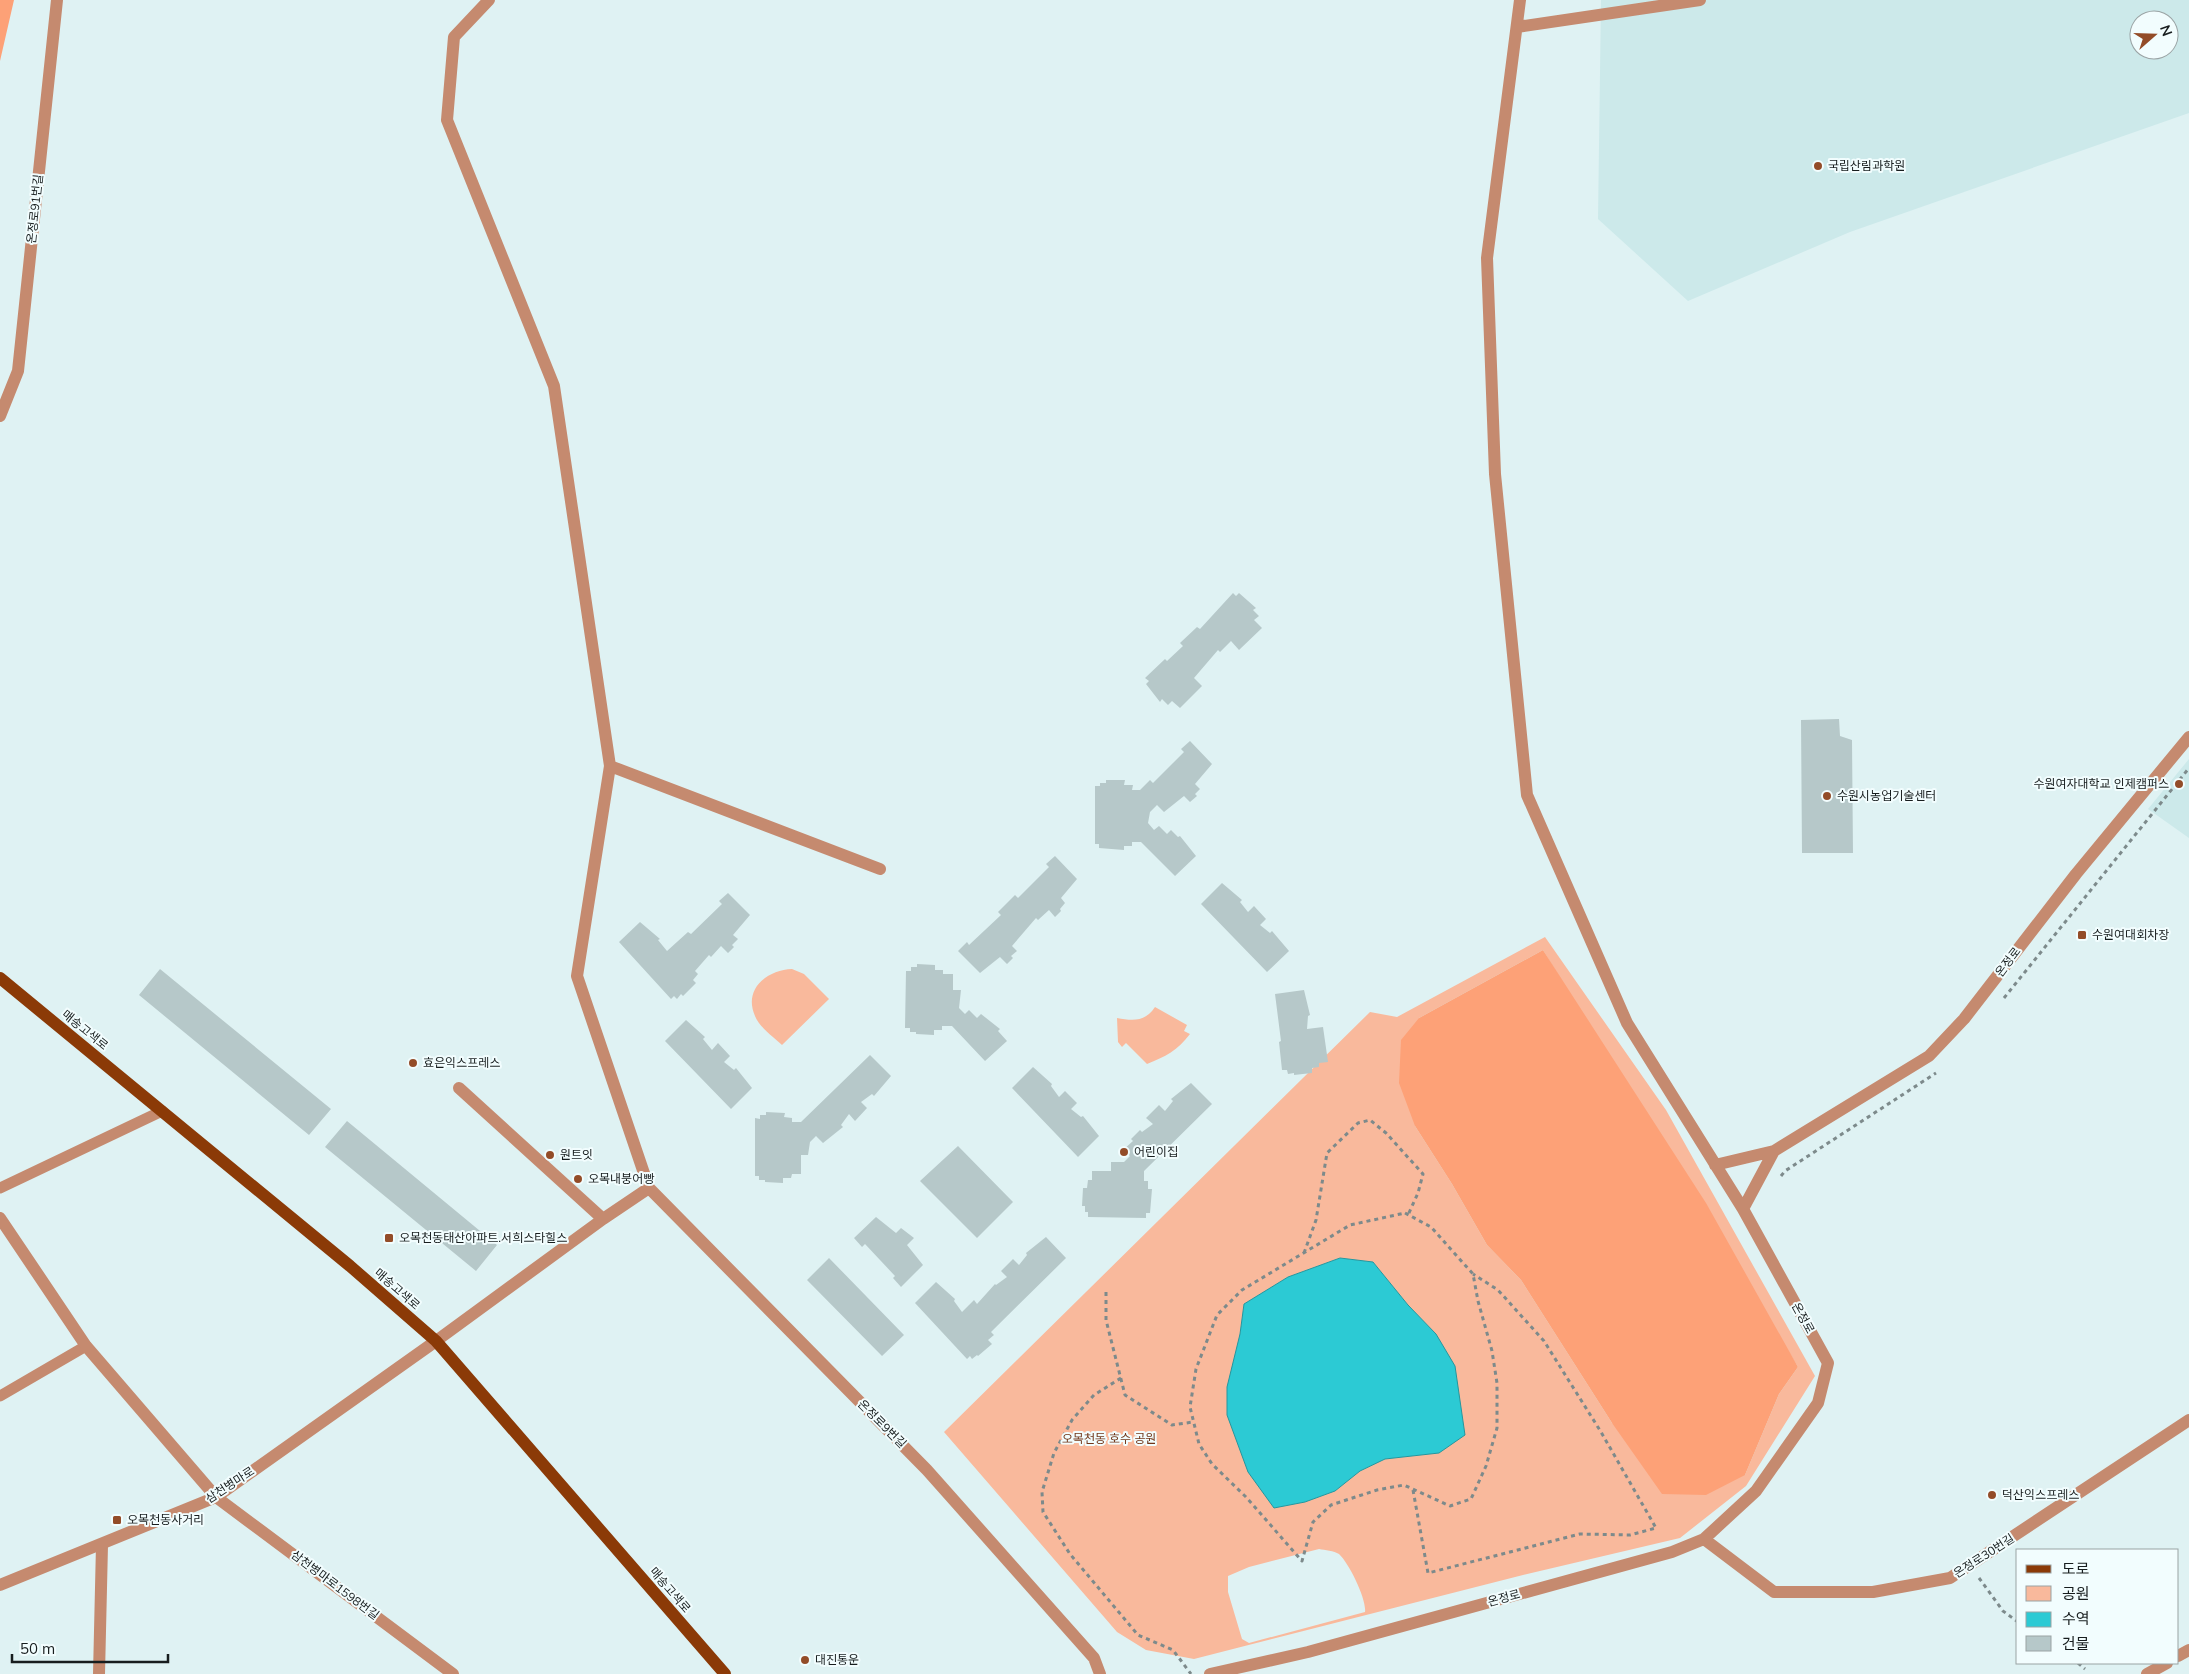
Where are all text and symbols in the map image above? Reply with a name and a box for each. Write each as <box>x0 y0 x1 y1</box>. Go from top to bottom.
north arrow <box>2129 10 2179 60</box>
text: N <box>2156 23 2176 39</box>
place label: 국립산림과학원 <box>1828 158 1905 173</box>
marker: 국립산림과학원 <box>1812 160 1824 172</box>
street label: 온정로91번길 <box>23 174 46 244</box>
place label: 수원여자대학교 인제캠퍼스 <box>2033 776 2169 791</box>
marker: 수원여자대학교 인제캠퍼스 <box>2173 778 2185 790</box>
place label: 수원시농업기술센터 <box>1837 788 1936 803</box>
marker: 수원시농업기술센터 <box>1821 790 1833 802</box>
place label: 수원여대회차장 <box>2092 927 2169 942</box>
marker: 수원여대회차장 <box>2076 929 2088 941</box>
street label: 온정로 <box>1992 944 2024 979</box>
street label: 매송고색로 <box>59 1006 111 1053</box>
place label: 효은익스프레스 <box>423 1055 500 1070</box>
marker: 효은익스프레스 <box>407 1057 419 1069</box>
place label: 어린이집 <box>1134 1144 1178 1159</box>
marker: 어린이집 <box>1118 1146 1130 1158</box>
place label: 원트잇 <box>560 1147 593 1162</box>
marker: 원트잇 <box>544 1149 556 1161</box>
place label: 오목내붕어빵 <box>588 1171 654 1186</box>
marker: 오목내붕어빵 <box>572 1173 584 1185</box>
place label: 오목천동태산아파트.서희스타힐스 <box>399 1230 567 1245</box>
marker: 오목천동태산아파트.서희스타힐스 <box>383 1232 395 1244</box>
street label: 매송고색로 <box>372 1265 423 1312</box>
street label: 온정로 <box>1789 1300 1818 1336</box>
street label: 온정로9번길 <box>855 1396 910 1451</box>
park label: 오목천동 호수 공원 <box>1062 1431 1156 1446</box>
street label: 삼천병마로 <box>202 1463 257 1506</box>
place label: 덕산익스프레스 <box>2002 1487 2079 1502</box>
marker: 덕산익스프레스 <box>1986 1489 1998 1501</box>
place label: 오목천동사거리 <box>127 1512 204 1527</box>
marker: 오목천동사거리 <box>111 1514 123 1526</box>
street label: 온정로30번길 <box>1950 1530 2017 1581</box>
street label: 삼천병마로1598번길 <box>288 1547 382 1623</box>
legend <box>2016 1549 2179 1664</box>
text: 도로 <box>2062 1559 2090 1578</box>
street label: 매송고색로 <box>647 1564 694 1615</box>
text: 공원 <box>2062 1584 2090 1603</box>
street label: 온정로 <box>1486 1586 1522 1609</box>
text: 수역 <box>2062 1609 2090 1628</box>
scale bar <box>12 1632 169 1664</box>
text: 건물 <box>2062 1634 2090 1653</box>
text: 50 m <box>20 1639 55 1658</box>
place label: 대진통운 <box>815 1652 859 1667</box>
marker: 대진통운 <box>799 1654 811 1666</box>

